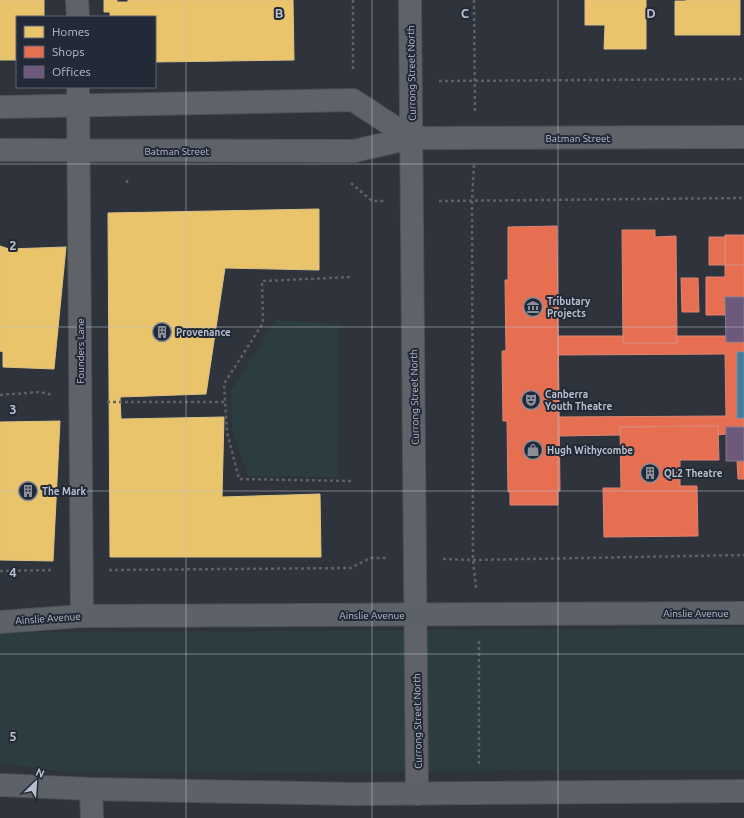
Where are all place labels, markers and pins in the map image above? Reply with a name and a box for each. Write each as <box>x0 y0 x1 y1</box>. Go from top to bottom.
museum icon: Tributary Projects <box>522 296 544 318</box>
place label: Tributary Projects <box>547 296 591 319</box>
building icon: Provenance <box>151 321 173 343</box>
place label: Provenance <box>176 327 231 338</box>
theatre icon: Canberra Youth Theatre <box>520 389 542 411</box>
place label: Canberra Youth Theatre <box>545 389 612 412</box>
shop icon: Hugh Withycombe <box>522 439 544 461</box>
place label: Hugh Withycombe <box>547 445 633 456</box>
building icon: QL2 Theatre <box>639 462 661 484</box>
place label: QL2 Theatre <box>664 468 723 479</box>
building icon: The Mark <box>17 480 39 502</box>
place label: The Mark <box>42 486 86 497</box>

